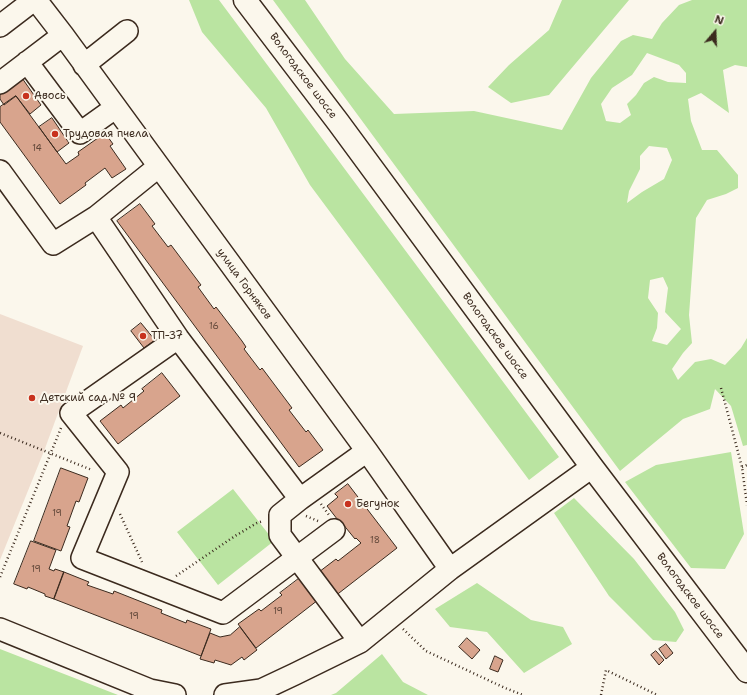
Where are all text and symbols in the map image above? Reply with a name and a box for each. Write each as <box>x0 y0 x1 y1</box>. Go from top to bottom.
north arrow <box>695 12 735 52</box>
text: N <box>713 12 726 29</box>
street label: Вологодское шоссе <box>266 31 340 121</box>
place label: Авось <box>34 89 66 103</box>
marker: Авось <box>21 91 31 101</box>
place label: Трудовая пчела <box>63 127 148 141</box>
marker: Трудовая пчела <box>50 129 60 139</box>
house number: 14 <box>32 144 42 154</box>
street label: улица Горняков <box>214 246 274 322</box>
street label: Вологодское шоссе <box>459 290 531 382</box>
house number: 16 <box>209 322 219 332</box>
place label: ТП-37 <box>151 329 183 343</box>
marker: ТП-37 <box>138 331 148 341</box>
place label: Детский сад № 9 <box>40 391 136 405</box>
marker: Детский сад № 9 <box>27 393 37 403</box>
place label: Бегунок <box>356 497 399 511</box>
marker: Бегунок <box>343 499 353 509</box>
house number: 19 <box>52 509 62 519</box>
house number: 18 <box>370 536 380 546</box>
street label: Вологодское шоссе <box>653 551 727 641</box>
house number: 19 <box>31 565 41 575</box>
house number: 19 <box>273 607 283 617</box>
house number: 19 <box>129 612 139 622</box>

